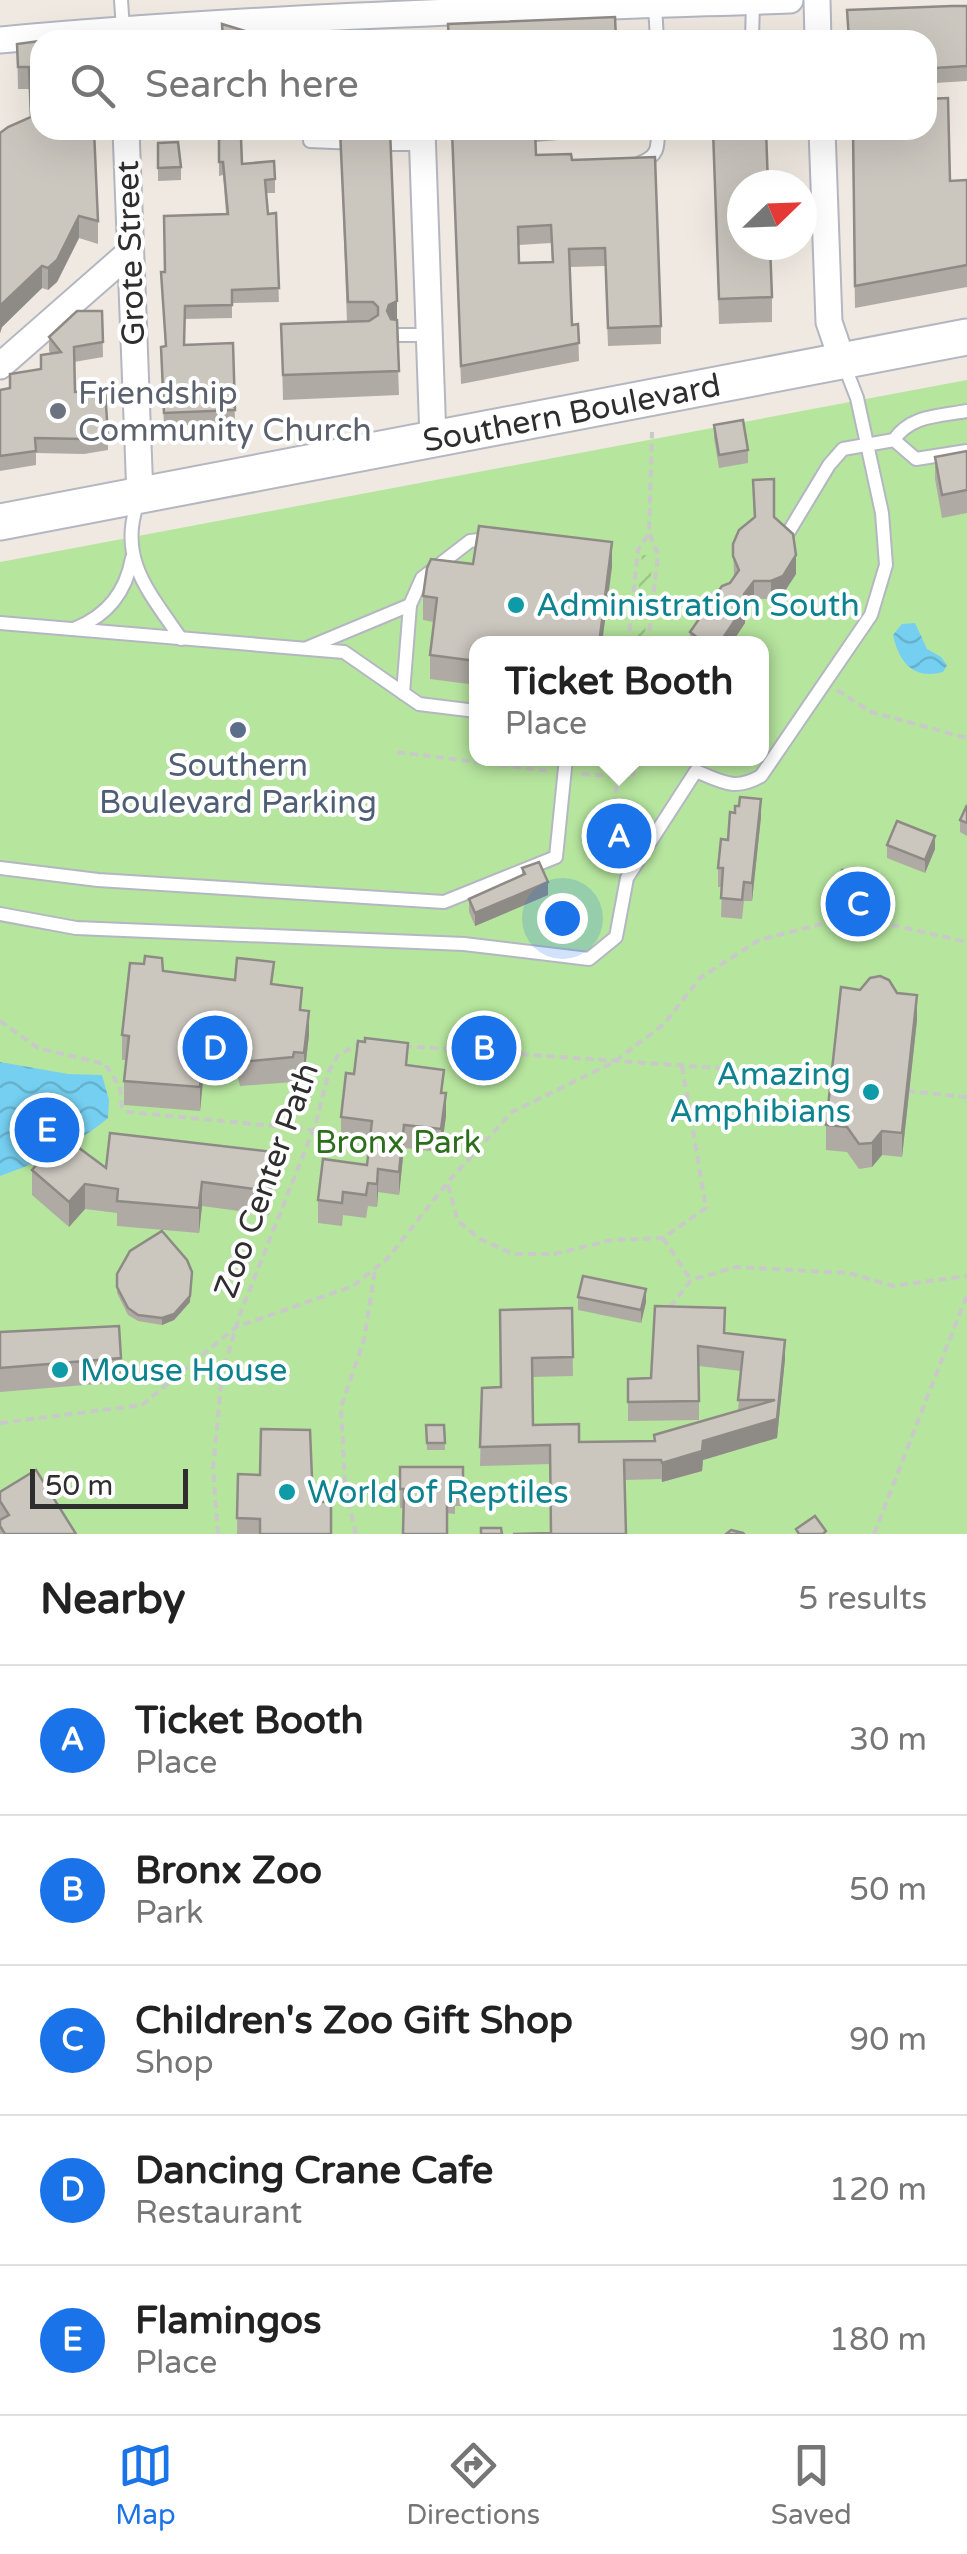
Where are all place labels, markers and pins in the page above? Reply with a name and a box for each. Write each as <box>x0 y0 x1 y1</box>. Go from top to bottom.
place label: Friendship Community Church <box>78 375 372 450</box>
marker: Friendship Community Church <box>47 400 69 422</box>
place label: Administration South <box>536 587 860 625</box>
marker: Administration South <box>505 594 527 616</box>
marker: Southern Boulevard Parking <box>227 719 249 741</box>
place label: Southern Boulevard Parking <box>99 747 377 822</box>
pin: A <box>586 798 652 874</box>
pin: C <box>826 866 890 942</box>
pin: D <box>182 1010 248 1086</box>
pin: B <box>452 1010 516 1086</box>
place label: Amazing Amphibians <box>669 1056 851 1131</box>
marker: Amazing Amphibians <box>860 1081 882 1103</box>
pin: E <box>15 1092 80 1168</box>
place label: Mouse House <box>80 1352 287 1390</box>
marker: Mouse House <box>49 1359 71 1381</box>
place label: World of Reptiles <box>307 1474 569 1512</box>
marker: World of Reptiles <box>276 1481 298 1503</box>

